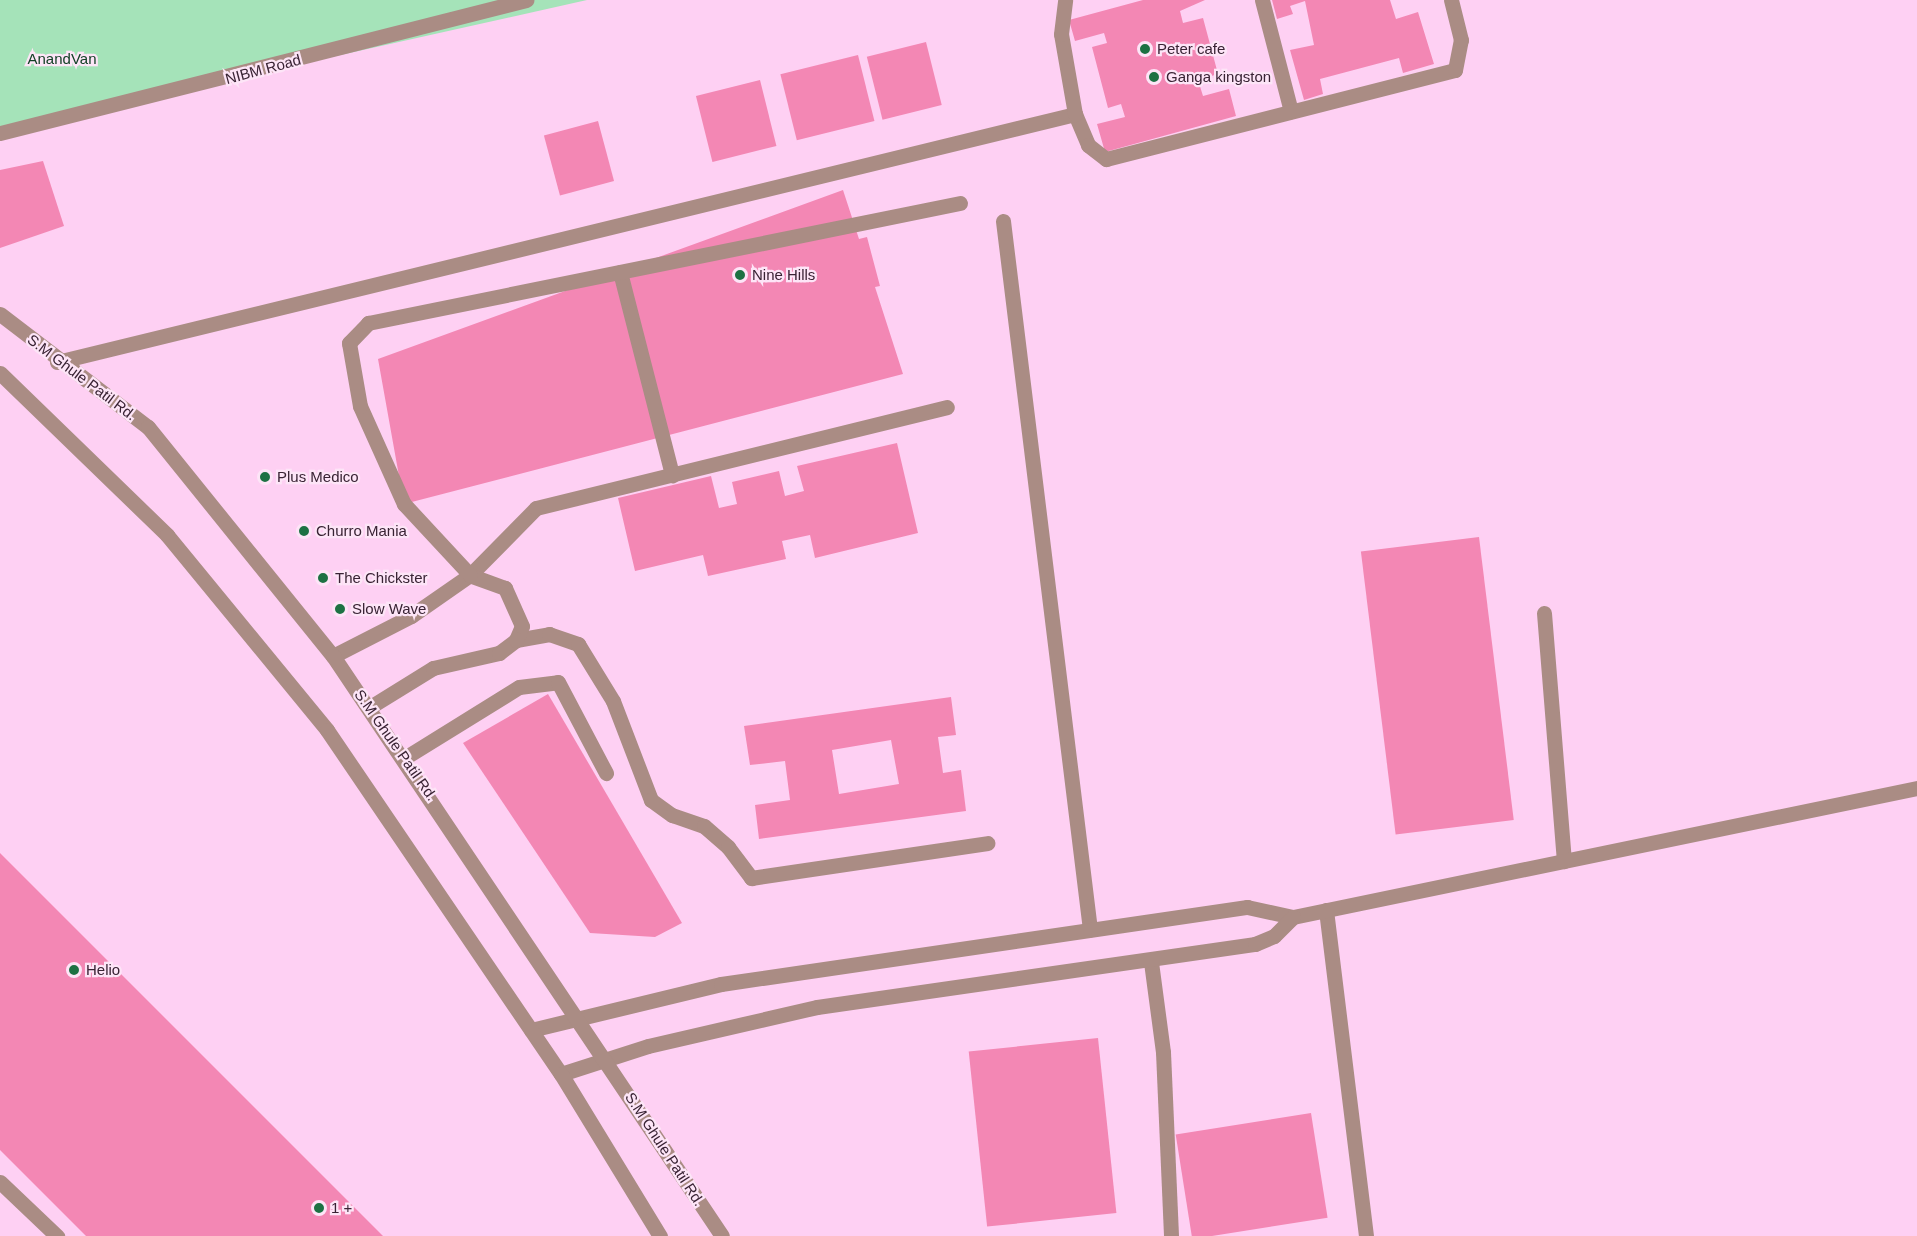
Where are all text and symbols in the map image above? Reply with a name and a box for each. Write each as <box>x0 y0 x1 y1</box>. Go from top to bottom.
place label: Peter cafe <box>1157 40 1225 58</box>
marker: Peter cafe <box>1138 42 1152 56</box>
park label: AnandVan <box>28 50 96 68</box>
street label: NIBM Road <box>223 50 303 88</box>
place label: Ganga kingston <box>1166 68 1271 86</box>
marker: Ganga kingston <box>1147 70 1161 84</box>
place label: Nine Hills <box>752 266 815 284</box>
marker: Nine Hills <box>733 268 747 282</box>
street label: S.M Ghule Patil Rd. <box>24 330 140 424</box>
place label: Plus Medico <box>277 468 359 486</box>
marker: Plus Medico <box>258 470 272 484</box>
place label: Churro Mania <box>316 522 407 540</box>
marker: Churro Mania <box>297 524 311 538</box>
place label: The Chickster <box>335 569 428 587</box>
marker: The Chickster <box>316 571 330 585</box>
place label: Slow Wave <box>352 600 426 618</box>
marker: Slow Wave <box>333 602 347 616</box>
street label: S.M Ghule Patil Rd. <box>351 686 441 804</box>
place label: Helio <box>86 961 120 979</box>
marker: Helio <box>67 963 81 977</box>
street label: S.M Ghule Patil Rd. <box>622 1089 708 1209</box>
place label: 1 + <box>331 1199 352 1217</box>
marker: 1 + <box>312 1201 326 1215</box>

